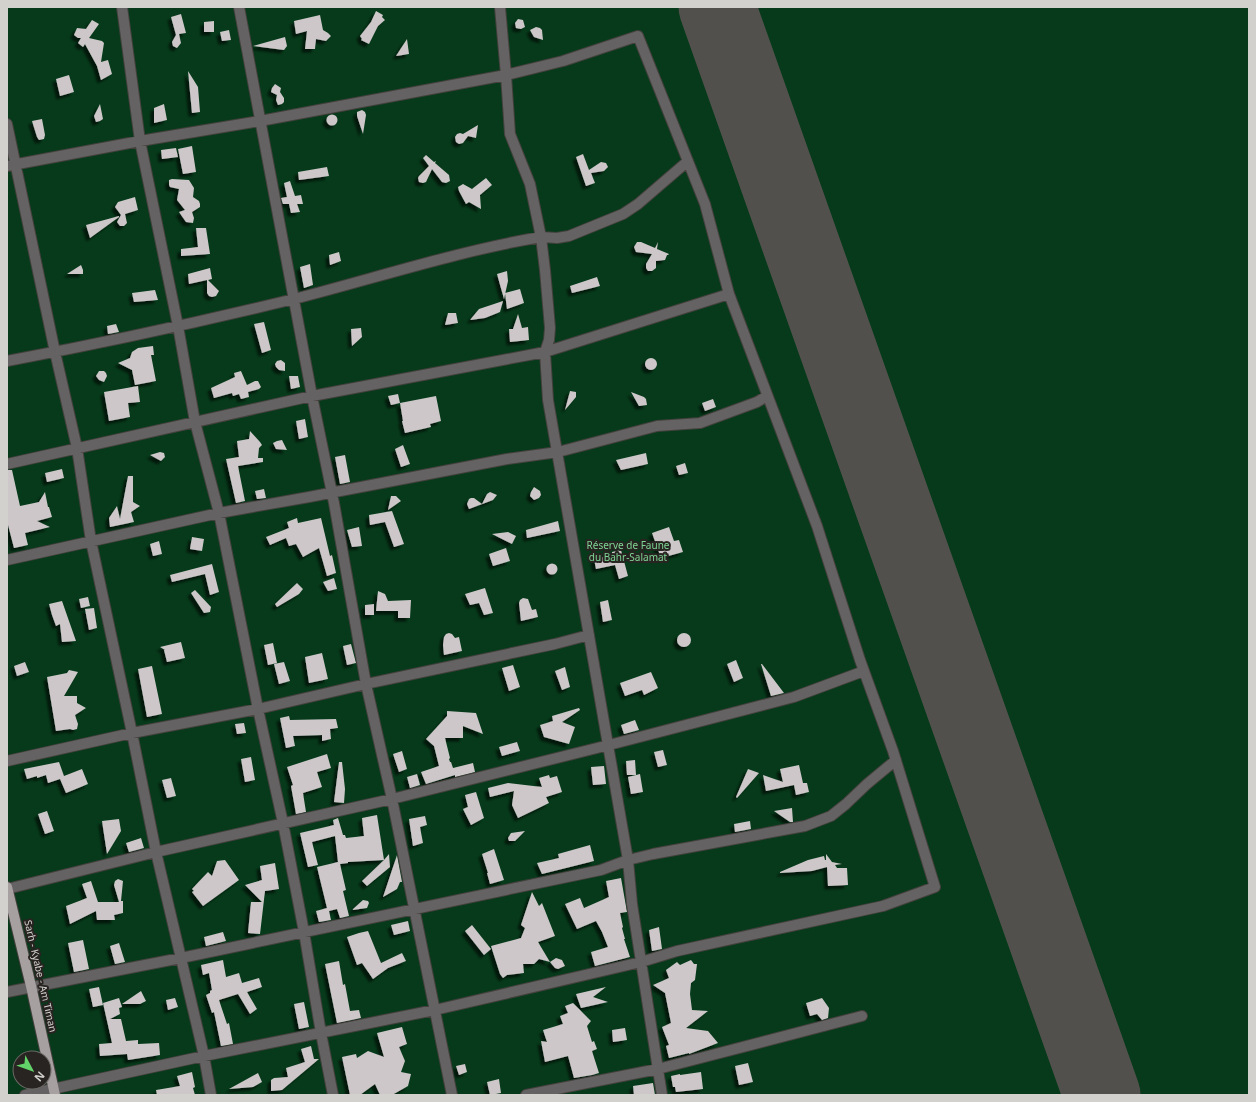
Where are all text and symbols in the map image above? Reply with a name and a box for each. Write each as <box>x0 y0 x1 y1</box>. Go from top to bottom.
park label: Réserve de Faune du Bahr-Salamat <box>587 538 670 564</box>
street label: Sarh - Kyabe - Am Timan <box>21 919 61 1033</box>
north arrow <box>12 1050 52 1090</box>
text: N <box>31 1069 49 1085</box>

